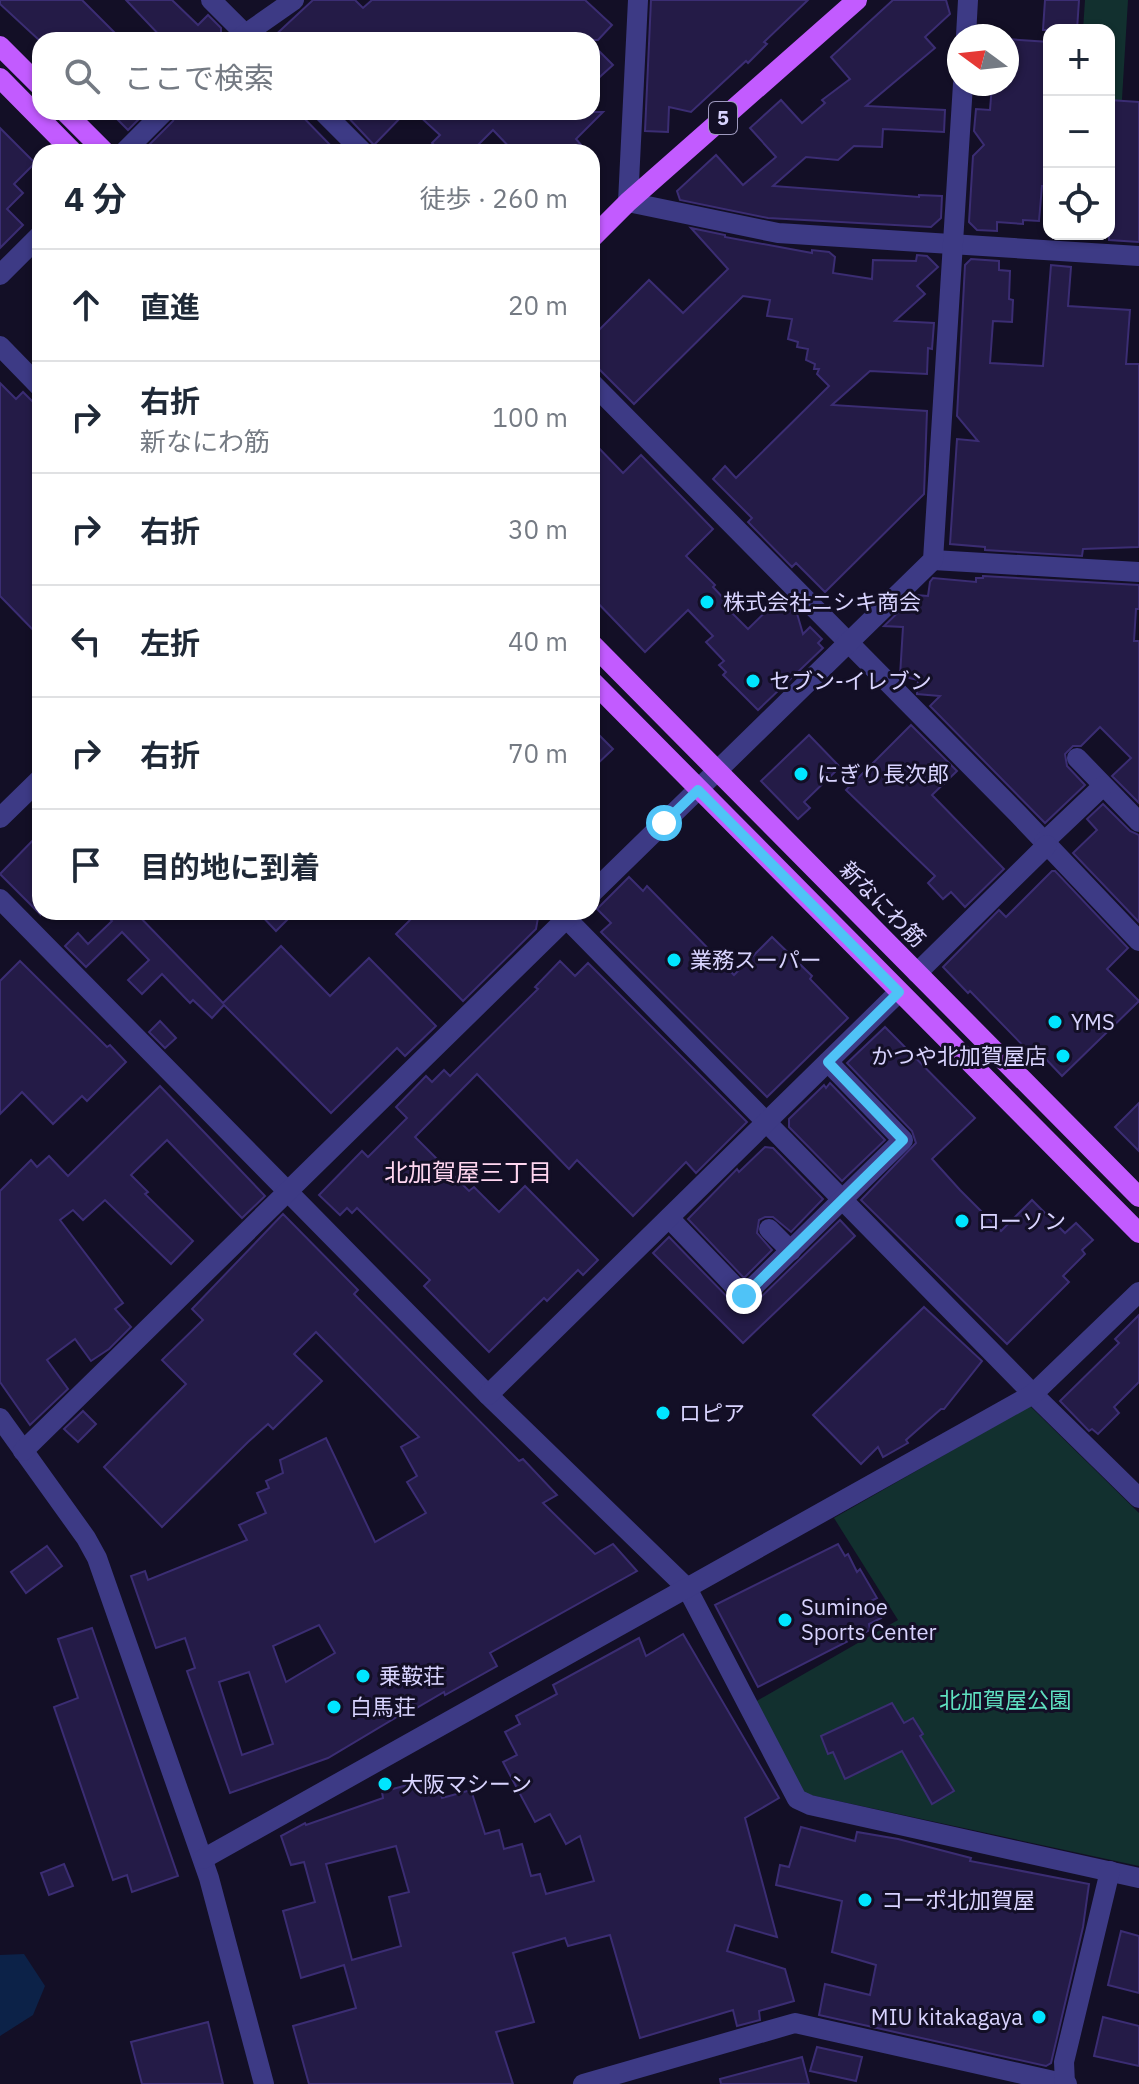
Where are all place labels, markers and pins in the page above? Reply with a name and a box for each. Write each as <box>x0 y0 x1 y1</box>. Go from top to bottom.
place label: 株式会社ニシキ商会 <box>723 587 921 616</box>
marker: 株式会社ニシキ商会 <box>698 593 716 611</box>
place label: セブン-イレブン <box>769 666 932 695</box>
marker: セブン-イレブン <box>744 672 762 690</box>
place label: にぎり長次郎 <box>817 759 949 788</box>
marker: にぎり長次郎 <box>792 765 810 783</box>
place label: 業務スーパー <box>690 945 822 974</box>
marker: 業務スーパー <box>665 951 683 969</box>
place label: YMS <box>1071 1007 1115 1036</box>
marker: YMS <box>1046 1013 1064 1031</box>
place label: かつや北加賀屋店 <box>871 1041 1047 1070</box>
marker: かつや北加賀屋店 <box>1054 1047 1072 1065</box>
place label: ローソン <box>978 1206 1066 1235</box>
marker: ローソン <box>953 1212 971 1230</box>
place label: ロピア <box>679 1398 745 1427</box>
marker: ロピア <box>654 1404 672 1422</box>
place label: Suminoe Sports Center <box>801 1592 937 1646</box>
marker: Suminoe Sports Center <box>776 1611 794 1629</box>
place label: 乗鞍荘 <box>379 1661 445 1690</box>
marker: 乗鞍荘 <box>354 1667 372 1685</box>
place label: 白馬荘 <box>350 1692 416 1721</box>
marker: 白馬荘 <box>325 1698 343 1716</box>
place label: 大阪マシーン <box>401 1769 532 1798</box>
marker: 大阪マシーン <box>376 1775 394 1793</box>
place label: コーポ北加賀屋 <box>881 1885 1035 1914</box>
marker: コーポ北加賀屋 <box>856 1891 874 1909</box>
place label: MIU kitakagaya <box>871 2002 1023 2031</box>
marker: MIU kitakagaya <box>1030 2008 1048 2026</box>

